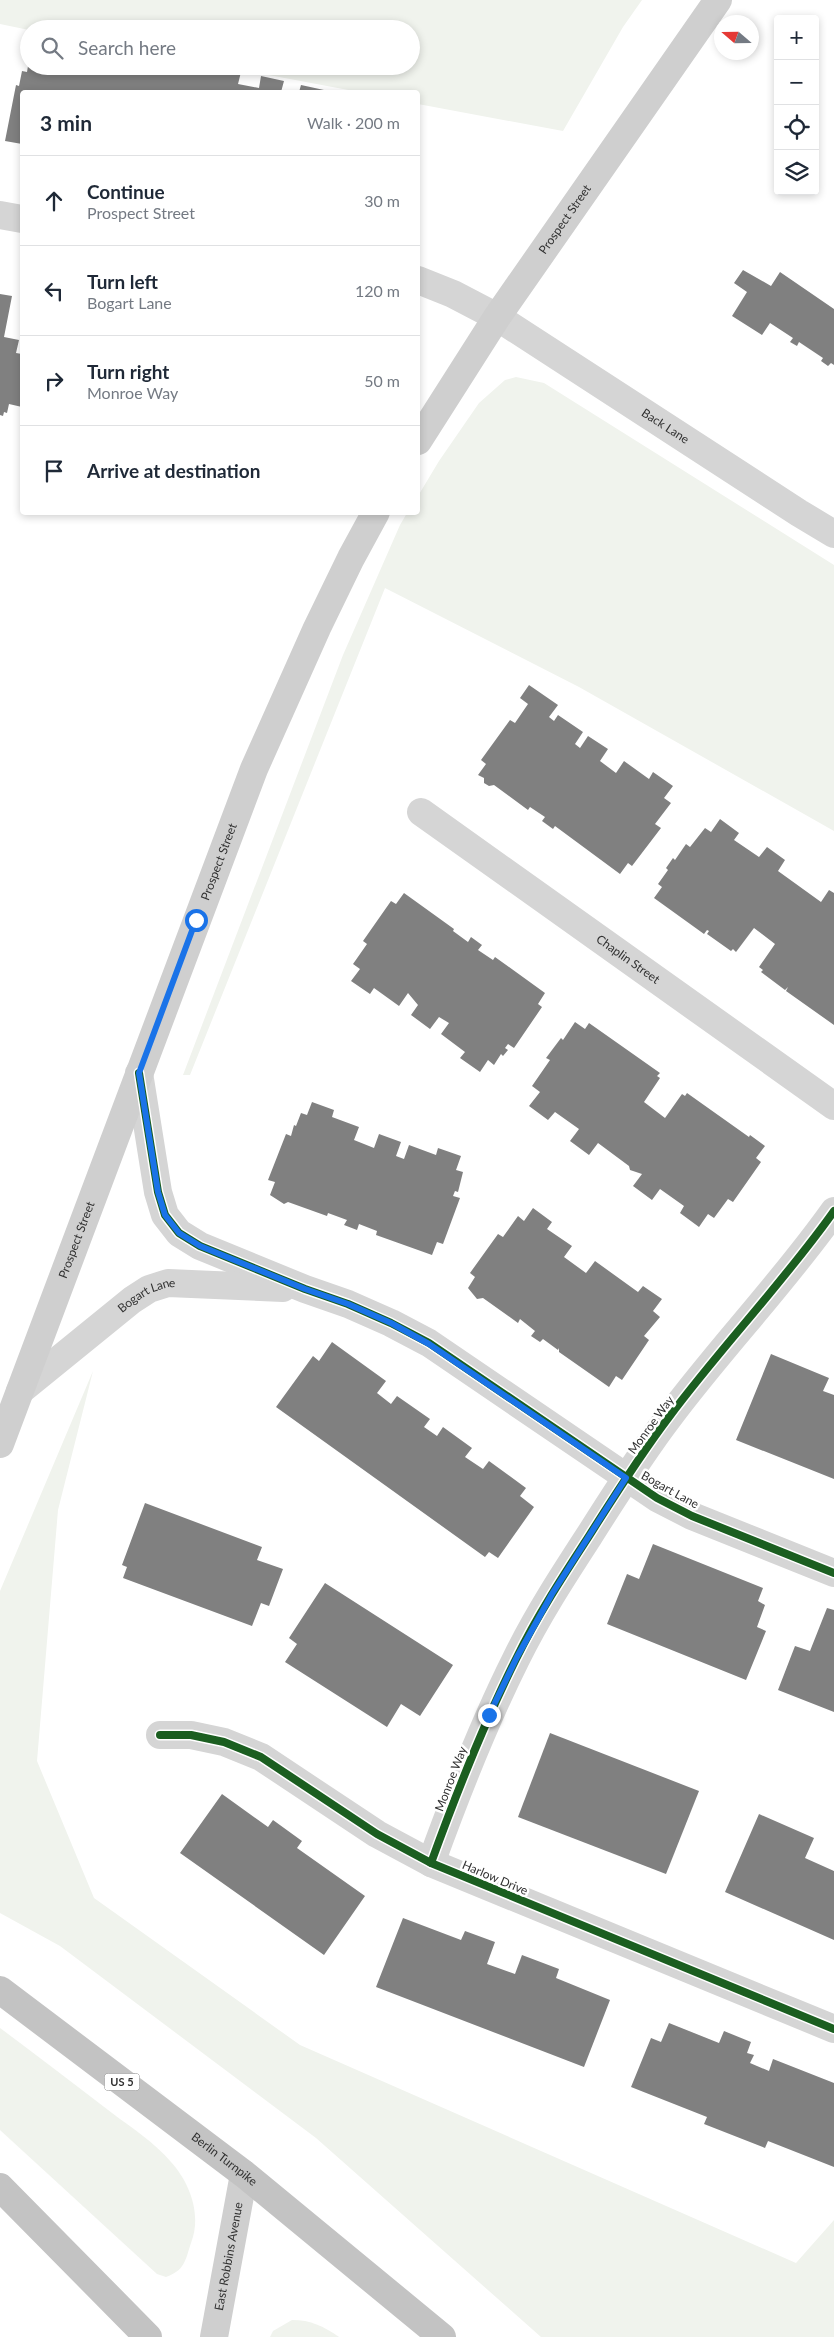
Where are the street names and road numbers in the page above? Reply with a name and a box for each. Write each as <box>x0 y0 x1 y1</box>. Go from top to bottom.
street label: Prospect Street <box>535 181 594 257</box>
street label: Back Lane <box>639 405 692 447</box>
street label: Prospect Street <box>197 820 240 902</box>
street label: Chaplin Street <box>593 931 664 987</box>
street label: Prospect Street <box>55 1199 98 1280</box>
street label: Bogart Lane <box>114 1275 176 1316</box>
street label: Monroe Way <box>624 1392 677 1457</box>
street label: Bogart Lane <box>639 1468 702 1512</box>
street label: Monroe Way <box>431 1743 470 1813</box>
street label: Harlow Drive <box>460 1857 530 1898</box>
road number: US 5 <box>104 2074 140 2090</box>
street label: Berlin Turnpike <box>189 2129 261 2189</box>
street label: East Robbins Avenue <box>211 2201 246 2312</box>

